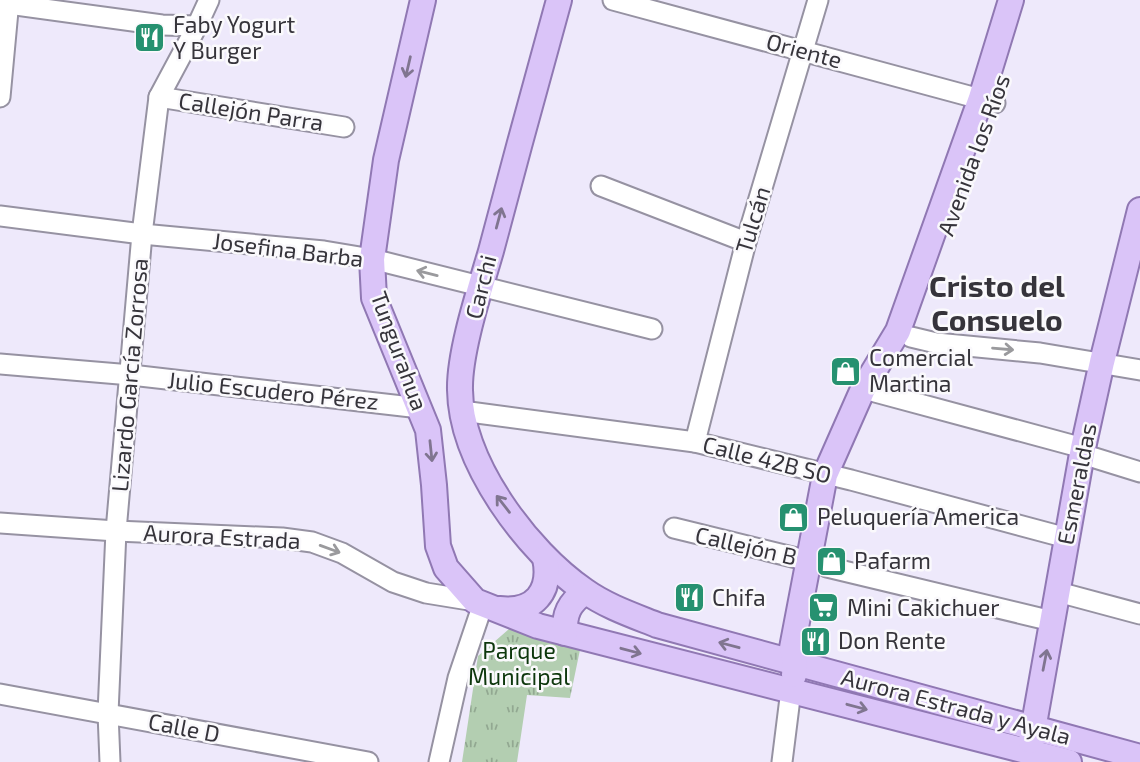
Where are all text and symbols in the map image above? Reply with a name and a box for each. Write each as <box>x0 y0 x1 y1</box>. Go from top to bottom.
place label: Faby Yogurt Y Burger <box>173 10 295 64</box>
restaurant icon: Faby Yogurt Y Burger <box>133 21 167 55</box>
street label: Oriente <box>763 27 845 74</box>
one-way arrow <box>401 55 414 77</box>
street label: Avenida los Ríos <box>931 70 1015 239</box>
street label: Callejón Parra <box>177 86 326 136</box>
street label: Tulcán <box>729 183 775 257</box>
one-way arrow <box>494 207 507 229</box>
street label: Josefina Barba <box>211 226 365 272</box>
street label: Carchi <box>459 252 501 322</box>
street label: Lizardo García Zorrosa <box>105 257 153 493</box>
one-way arrow <box>416 266 438 279</box>
district label: Cristo del Consuelo <box>929 267 1065 337</box>
street label: Tungurahua <box>365 287 434 414</box>
place label: Comercial Martina <box>869 343 973 397</box>
one-way arrow <box>991 343 1014 356</box>
shop icon: Comercial Martina <box>829 354 863 388</box>
street label: Julio Escudero Pérez <box>166 365 380 415</box>
street label: Esmeraldas <box>1051 421 1102 547</box>
street label: Calle 42B SO <box>700 430 834 489</box>
one-way arrow <box>425 439 438 462</box>
one-way arrow <box>495 496 510 514</box>
shop icon: Peluquería America <box>777 500 811 534</box>
place label: Peluquería America <box>817 502 1019 530</box>
street label: Aurora Estrada <box>143 518 301 554</box>
street label: Callejón B <box>693 520 800 570</box>
one-way arrow <box>318 544 340 556</box>
shop icon: Pafarm <box>814 544 848 578</box>
place label: Pafarm <box>854 546 931 574</box>
restaurant icon: Chifa <box>672 581 706 615</box>
place label: Chifa <box>712 583 766 611</box>
supermarket icon: Mini Cakichuer <box>807 591 841 625</box>
place label: Mini Cakichuer <box>847 593 1000 621</box>
restaurant icon: Don Rente <box>798 624 832 658</box>
place label: Don Rente <box>838 626 946 654</box>
park label: Parque Municipal <box>468 636 570 690</box>
one-way arrow <box>719 638 741 651</box>
one-way arrow <box>619 645 642 658</box>
one-way arrow <box>1039 649 1052 672</box>
street label: Aurora Estrada y Ayala <box>839 662 1074 750</box>
one-way arrow <box>846 701 868 714</box>
street label: Calle D <box>146 706 222 748</box>

